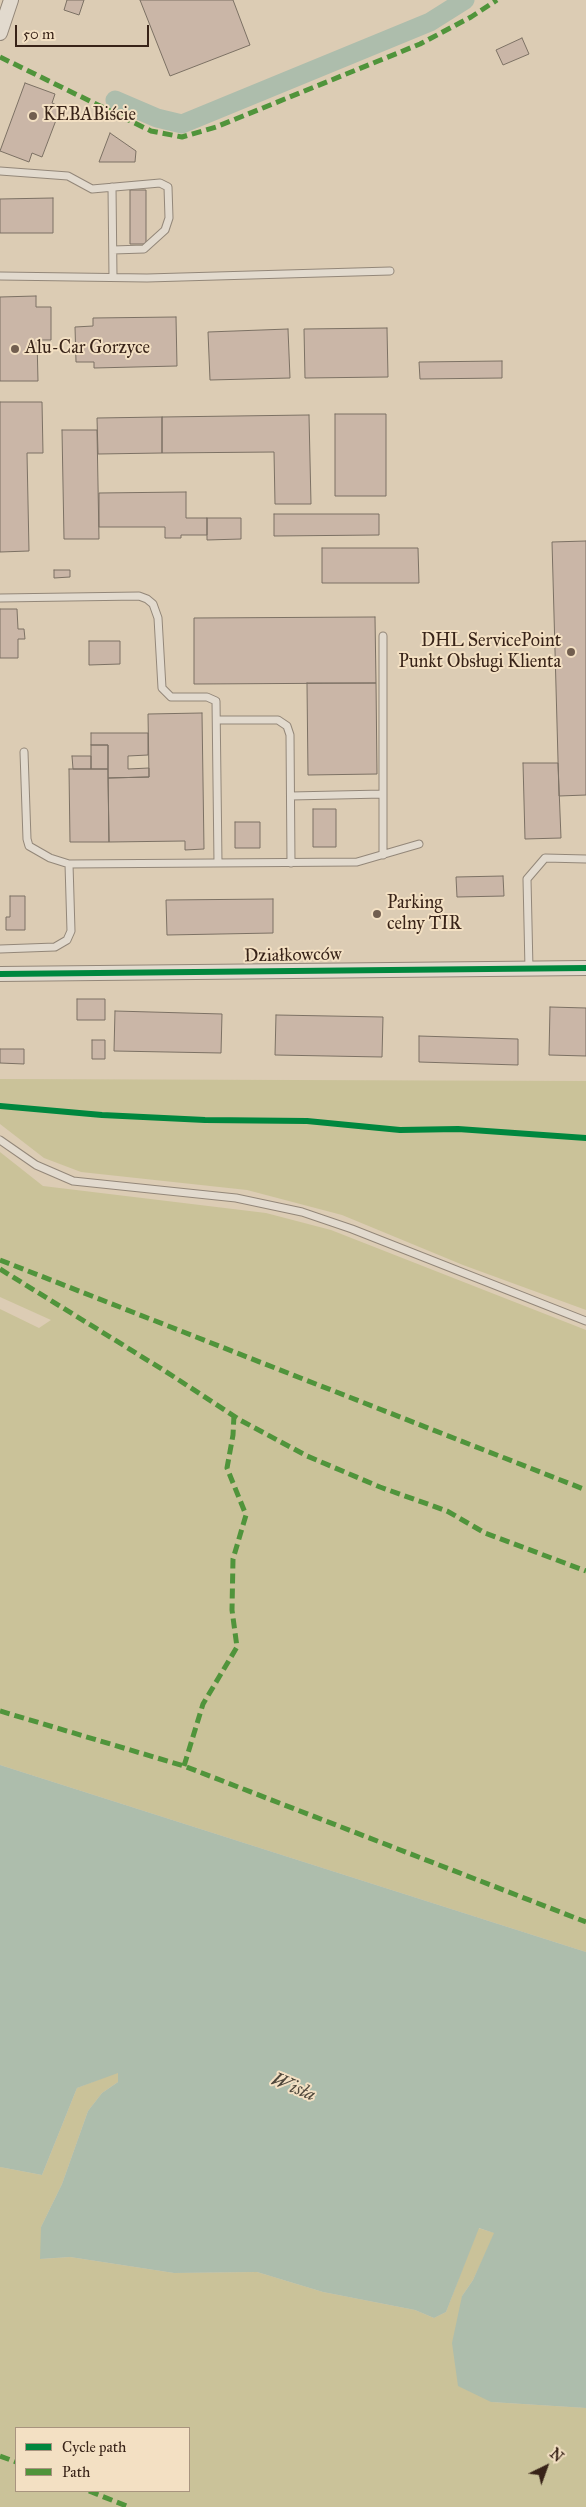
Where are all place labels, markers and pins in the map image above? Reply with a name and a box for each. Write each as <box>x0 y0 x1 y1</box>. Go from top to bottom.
place label: KEBABiście <box>43 105 136 127</box>
marker: KEBABiście <box>27 110 39 122</box>
place label: Alu-Car Gorzyce <box>25 338 150 360</box>
marker: Alu-Car Gorzyce <box>9 343 21 355</box>
place label: DHL ServicePoint Punkt Obsługi Klienta <box>399 631 561 674</box>
marker: DHL ServicePoint Punkt Obsługi Klienta <box>565 646 577 658</box>
place label: Parking celny TIR <box>387 893 461 936</box>
marker: Parking celny TIR <box>371 908 383 920</box>

